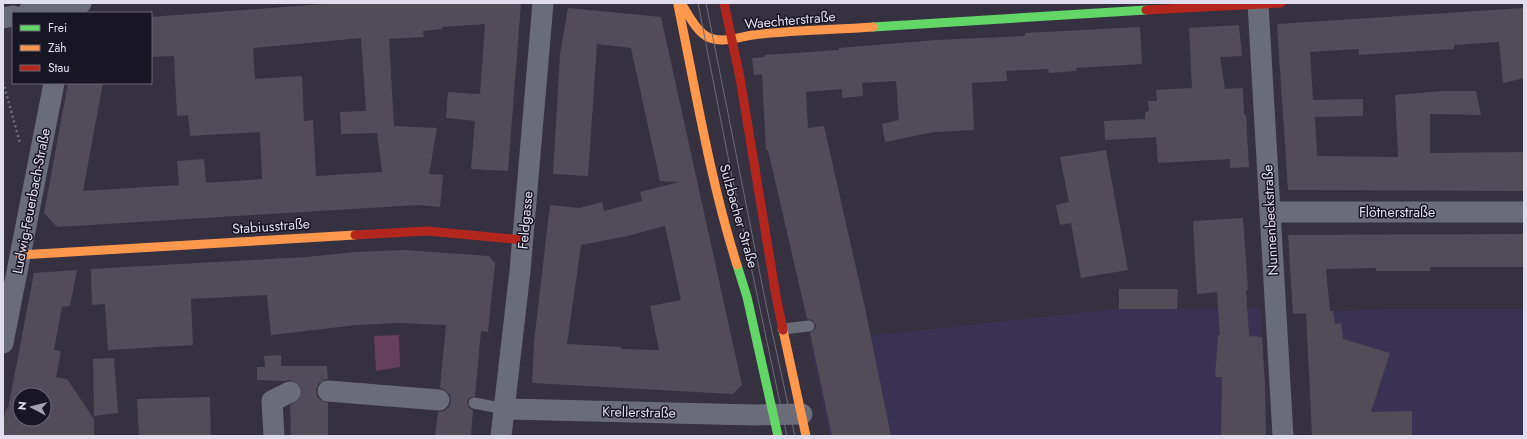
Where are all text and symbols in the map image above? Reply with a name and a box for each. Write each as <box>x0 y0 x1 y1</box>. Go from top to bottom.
street label: Waechterstraße <box>744 6 836 34</box>
legend <box>12 12 152 84</box>
text: Frei <box>48 19 67 37</box>
text: Zäh <box>48 39 67 57</box>
text: Stau <box>48 59 70 77</box>
street label: Ludwig-Feuerbach-Straße <box>7 126 55 276</box>
street label: Sulzbacher Straße <box>715 162 763 270</box>
street label: Nunnenbeckstraße <box>1257 164 1283 276</box>
street label: Feldgasse <box>513 190 537 250</box>
street label: Flötnerstraße <box>1359 202 1435 222</box>
street label: Stabiusstraße <box>231 213 311 239</box>
north arrow <box>12 387 52 427</box>
text: N <box>14 400 31 411</box>
street label: Krellerstraße <box>602 401 676 423</box>

